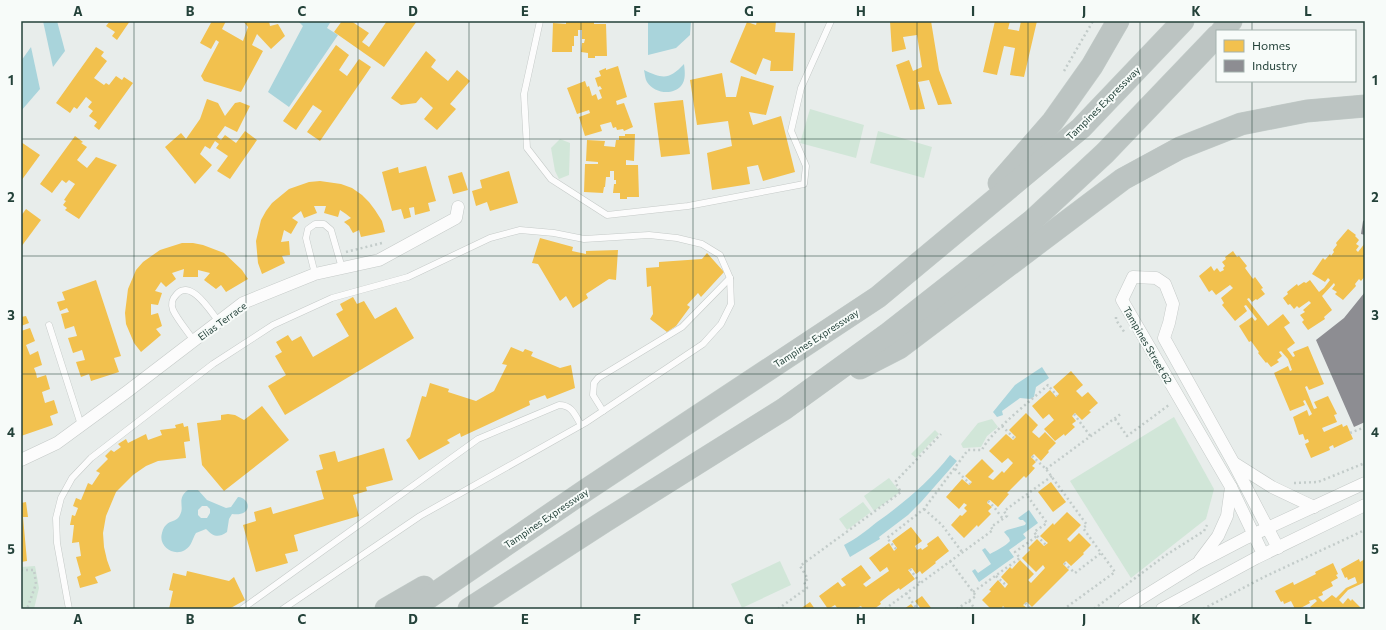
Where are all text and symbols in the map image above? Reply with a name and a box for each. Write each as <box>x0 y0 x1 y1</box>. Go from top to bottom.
text: A <box>73 3 83 19</box>
text: B <box>186 3 195 19</box>
text: C <box>298 3 307 19</box>
text: D <box>408 3 418 19</box>
text: E <box>521 3 529 19</box>
text: F <box>633 3 641 19</box>
text: G <box>744 3 754 19</box>
text: H <box>856 3 866 19</box>
text: I <box>971 3 975 19</box>
text: J <box>1082 3 1086 19</box>
text: K <box>1191 3 1201 19</box>
text: L <box>1304 3 1312 19</box>
legend <box>1216 30 1356 82</box>
text: Homes <box>1252 38 1290 52</box>
text: Industry <box>1252 58 1297 72</box>
street label: Tampines Expressway <box>1064 64 1142 142</box>
text: 1 <box>8 72 14 88</box>
text: 1 <box>1372 72 1378 88</box>
text: 2 <box>7 189 15 205</box>
text: 2 <box>1371 189 1379 205</box>
street label: Elias Terrace <box>195 299 249 343</box>
street label: Tampines Street 62 <box>1121 304 1175 386</box>
street label: Tampines Expressway <box>771 306 861 370</box>
text: 3 <box>7 307 15 323</box>
text: 3 <box>1371 307 1379 323</box>
text: 4 <box>7 424 15 440</box>
text: 4 <box>1371 424 1379 440</box>
street label: Tampines Expressway <box>502 485 590 551</box>
text: 5 <box>7 541 15 557</box>
text: 5 <box>1371 541 1379 557</box>
text: A <box>73 611 83 627</box>
text: B <box>186 611 195 627</box>
text: C <box>298 611 307 627</box>
text: D <box>408 611 418 627</box>
text: E <box>521 611 529 627</box>
text: F <box>633 611 641 627</box>
text: G <box>744 611 754 627</box>
text: H <box>856 611 866 627</box>
text: I <box>971 611 975 627</box>
text: J <box>1082 611 1086 627</box>
text: K <box>1191 611 1201 627</box>
text: L <box>1304 611 1312 627</box>

